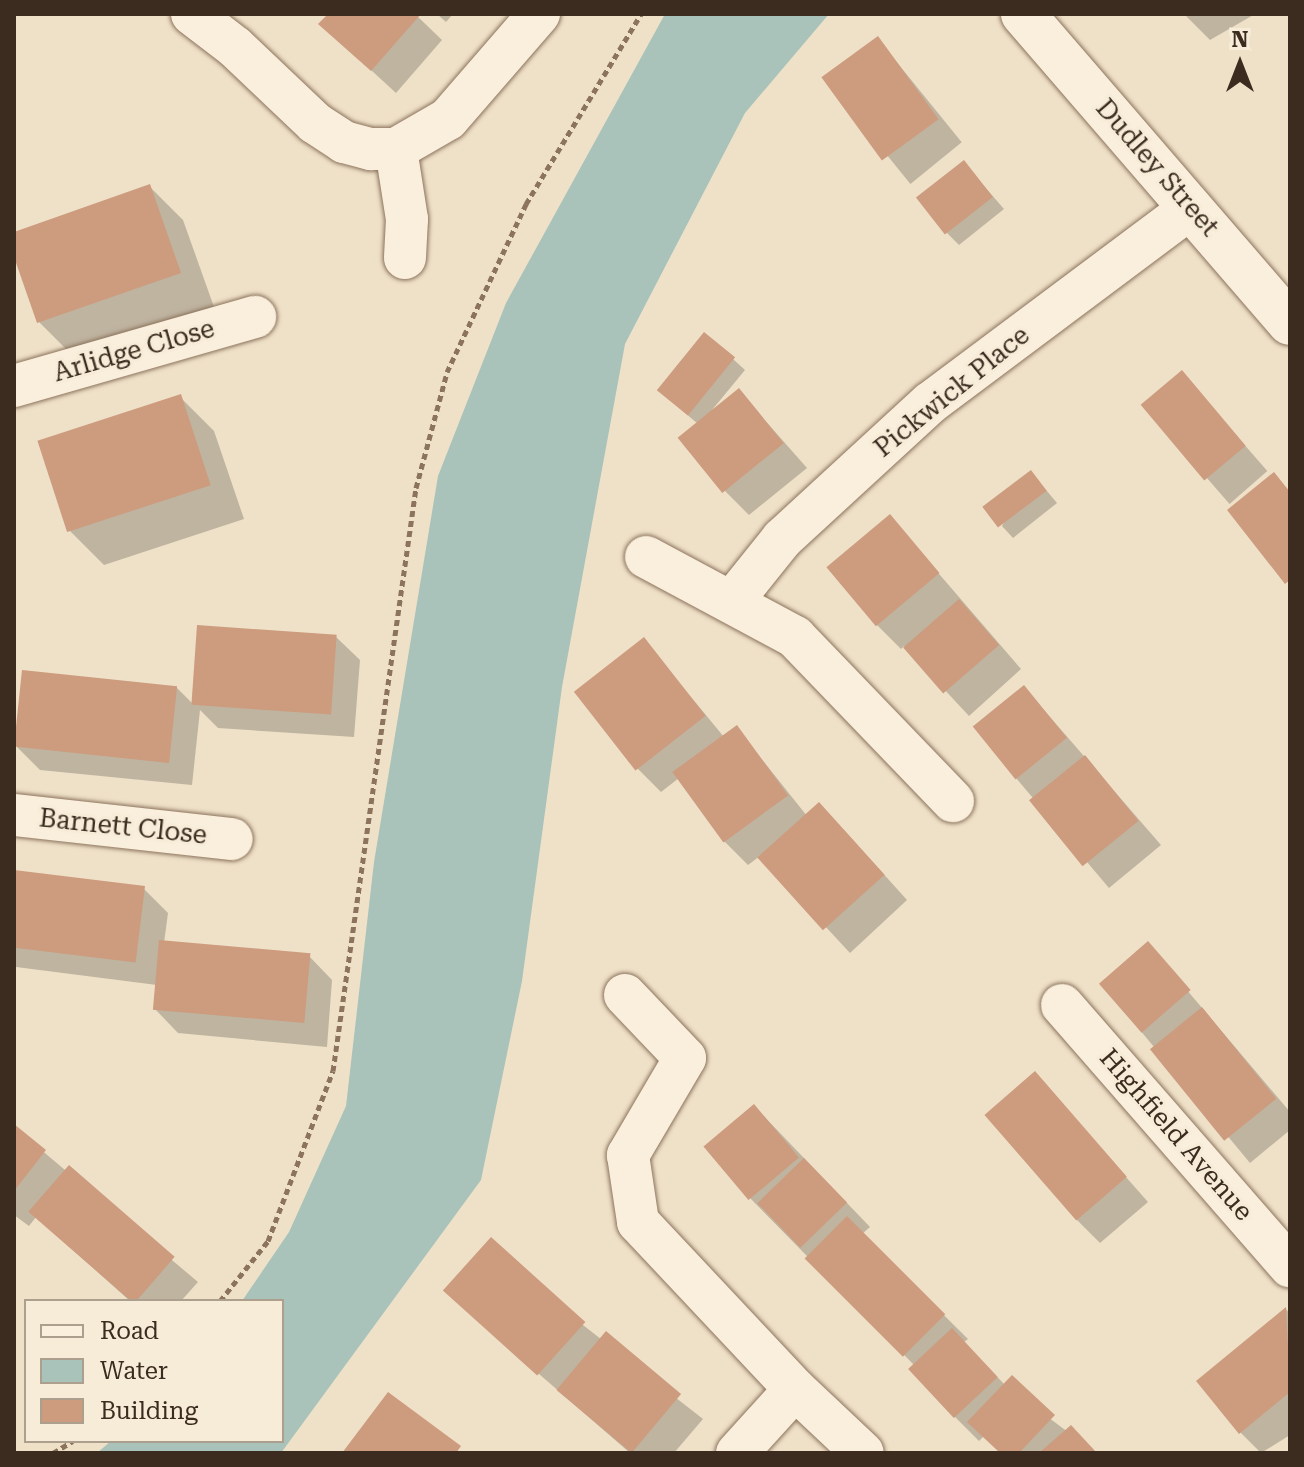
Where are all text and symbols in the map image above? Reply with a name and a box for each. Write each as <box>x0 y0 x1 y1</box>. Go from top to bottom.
north arrow <box>1200 24 1280 104</box>
text: N <box>1232 27 1248 52</box>
street label: Dudley Street <box>1089 93 1225 243</box>
street label: Arlidge Close <box>50 313 218 389</box>
street label: Pickwick Place <box>868 320 1036 464</box>
street label: Barnett Close <box>38 803 208 851</box>
street label: Highfield Avenue <box>1093 1043 1259 1227</box>
legend <box>24 1299 284 1443</box>
text: Road <box>100 1317 159 1345</box>
text: Water <box>100 1357 168 1385</box>
text: Building <box>100 1397 198 1425</box>

